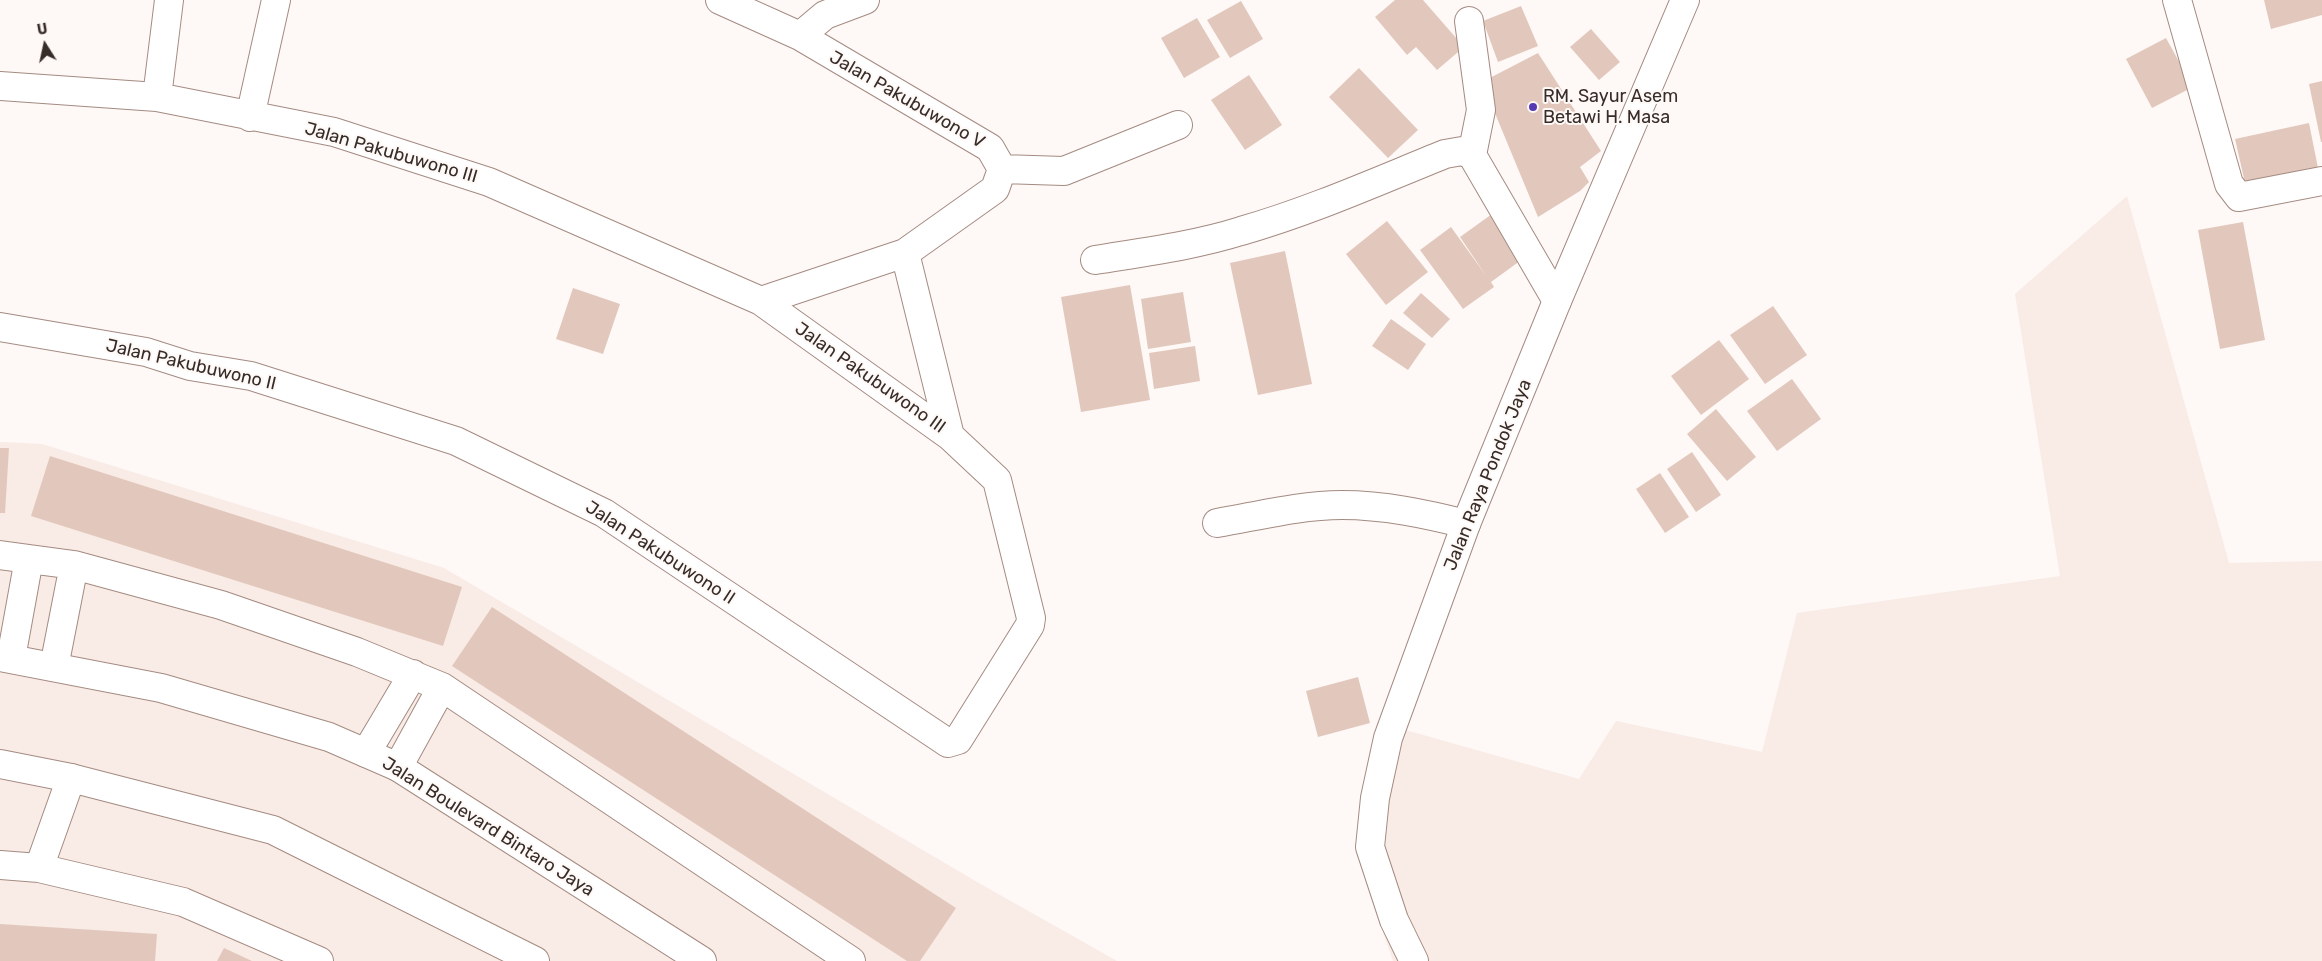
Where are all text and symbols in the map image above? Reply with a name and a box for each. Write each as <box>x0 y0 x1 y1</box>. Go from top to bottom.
north arrow <box>20 20 70 70</box>
text: U <box>36 20 49 39</box>
street label: Jalan Pakubuwono V <box>825 47 989 153</box>
place label: RM. Sayur Asem Betawi H. Masa <box>1543 86 1678 128</box>
marker: RM. Sayur Asem Betawi H. Masa <box>1527 101 1539 113</box>
street label: Jalan Pakubuwono III <box>302 118 480 188</box>
street label: Jalan Pakubuwono III <box>791 318 949 438</box>
street label: Jalan Pakubuwono II <box>104 335 278 395</box>
street label: Jalan Raya Pondok Jaya <box>1440 376 1536 574</box>
street label: Jalan Pakubuwono II <box>581 497 739 609</box>
street label: Jalan Boulevard Bintaro Jaya <box>378 753 598 901</box>

